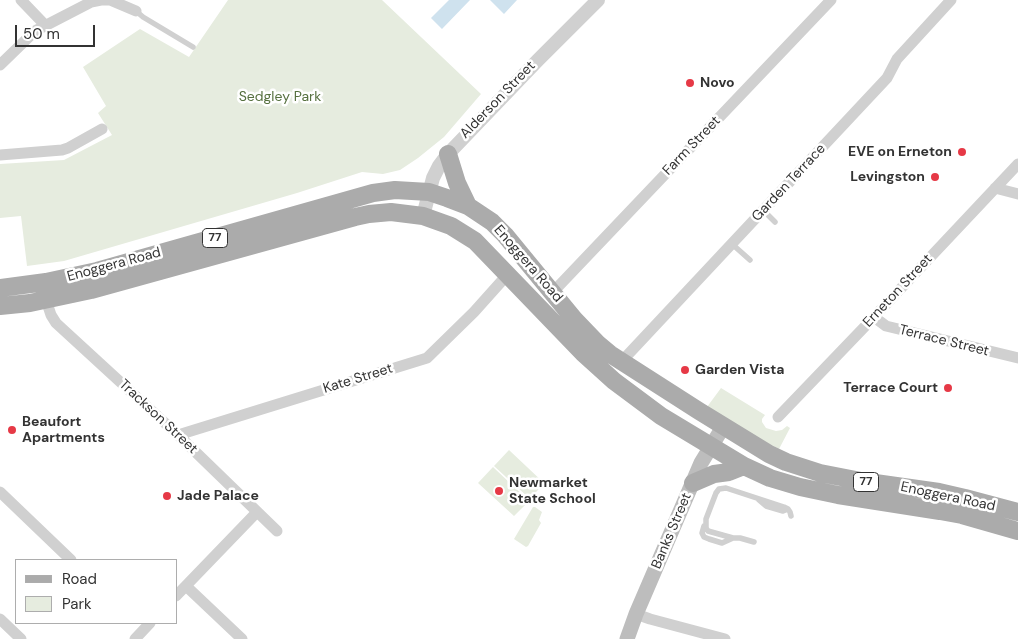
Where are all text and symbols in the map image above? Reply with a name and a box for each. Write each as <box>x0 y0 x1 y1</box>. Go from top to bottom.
scale bar <box>18 15 98 47</box>
text: 50 m <box>23 24 60 44</box>
street label: Alderson Street <box>457 58 539 142</box>
place label: Novo <box>700 75 735 91</box>
marker: Novo <box>684 77 696 89</box>
park label: Sedgley Park <box>239 89 321 105</box>
street label: Farm Street <box>660 113 724 179</box>
street label: Garden Terrace <box>749 141 829 225</box>
place label: EVE on Erneton <box>848 144 952 160</box>
marker: EVE on Erneton <box>956 146 968 158</box>
place label: Levingston <box>850 169 925 185</box>
marker: Levingston <box>929 171 941 183</box>
street label: Enoggera Road <box>490 222 566 306</box>
road number: 77 <box>202 228 228 248</box>
street label: Enoggera Road <box>65 244 163 286</box>
street label: Erneton Street <box>860 251 936 331</box>
street label: Terrace Street <box>897 322 991 360</box>
street label: Kate Street <box>321 360 395 398</box>
place label: Garden Vista <box>695 362 784 378</box>
marker: Garden Vista <box>679 364 691 376</box>
street label: Trackson Street <box>115 376 201 458</box>
place label: Terrace Court <box>843 380 938 396</box>
marker: Terrace Court <box>942 382 954 394</box>
place label: Beaufort Apartments <box>22 414 105 447</box>
marker: Beaufort Apartments <box>6 424 18 436</box>
road number: 77 <box>854 472 878 492</box>
place label: Newmarket State School <box>509 475 596 508</box>
street label: Enoggera Road <box>899 479 997 515</box>
marker: Newmarket State School <box>493 485 505 497</box>
place label: Jade Palace <box>177 488 259 504</box>
marker: Jade Palace <box>161 490 173 502</box>
street label: Banks Street <box>648 490 696 572</box>
legend <box>15 559 178 624</box>
text: Road <box>62 569 97 589</box>
text: Park <box>62 594 92 614</box>

